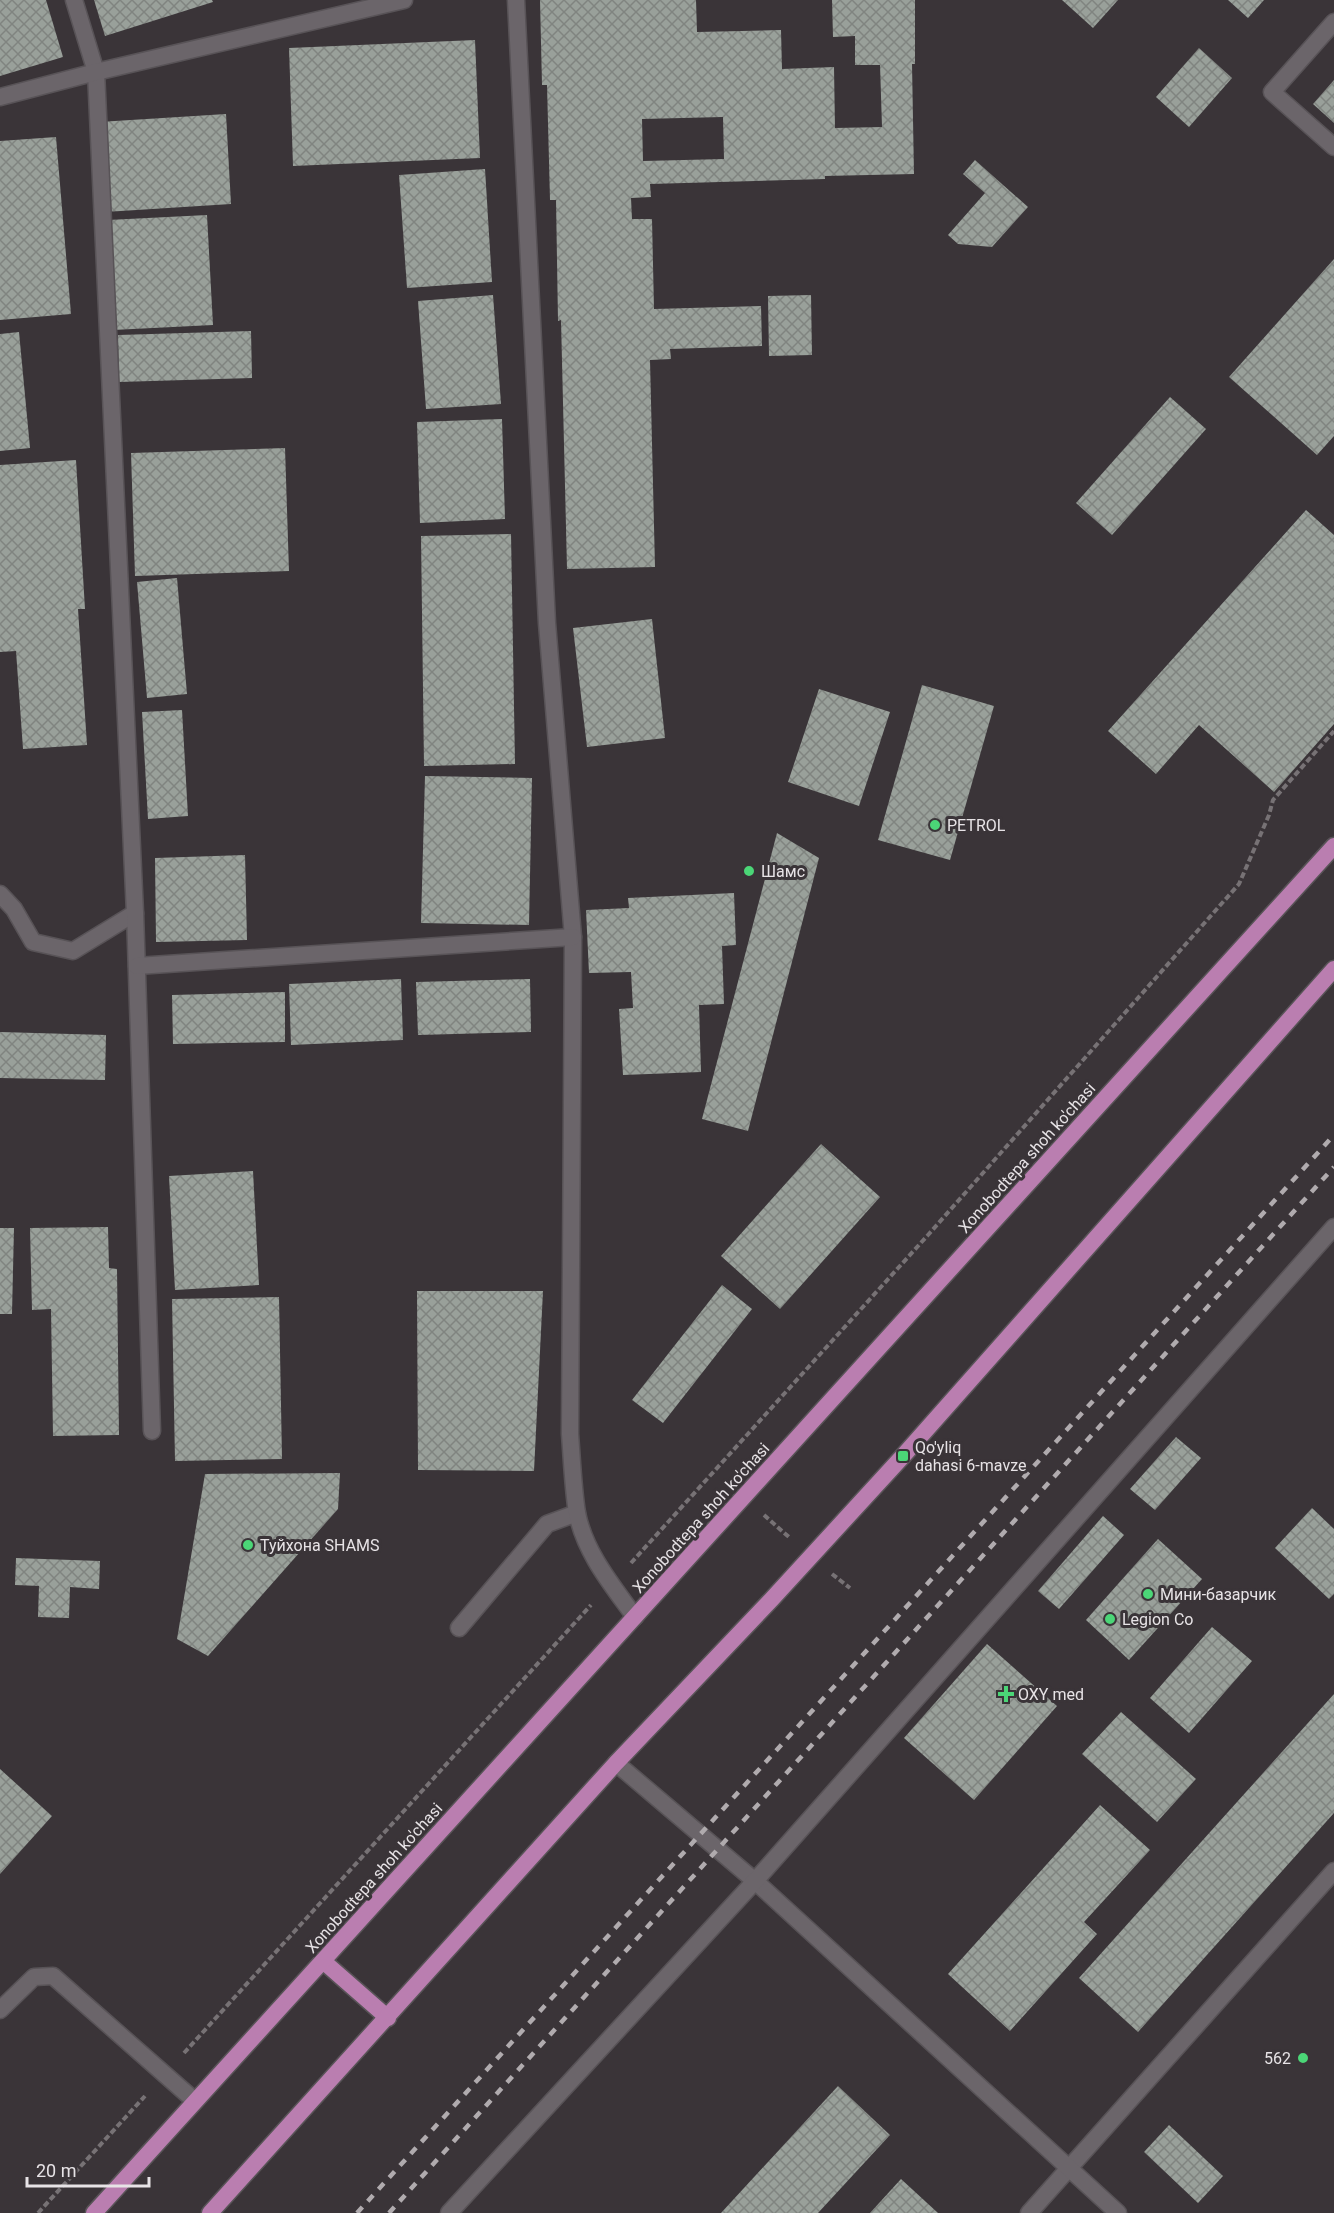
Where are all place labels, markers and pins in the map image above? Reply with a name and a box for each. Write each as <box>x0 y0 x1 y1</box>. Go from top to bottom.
place label: PETROL <box>947 816 1006 835</box>
marker: PETROL <box>928 818 942 832</box>
place label: Шамс <box>761 862 805 881</box>
marker: Шамс <box>742 864 756 878</box>
place label: Qo'yliq dahasi 6-mavze <box>915 1438 1026 1475</box>
marker: Qo'yliq dahasi 6-mavze <box>896 1449 910 1463</box>
place label: Туйхона SHAMS <box>260 1536 380 1555</box>
marker: Туйхона SHAMS <box>241 1538 255 1552</box>
place label: Мини-базарчик <box>1160 1585 1276 1604</box>
marker: Мини-базарчик <box>1141 1587 1155 1601</box>
place label: Legion Co <box>1122 1610 1193 1629</box>
marker: Legion Co <box>1103 1612 1117 1626</box>
place label: OXY med <box>1018 1685 1084 1704</box>
marker: OXY med <box>999 1687 1013 1701</box>
place label: 562 <box>1264 2049 1291 2068</box>
marker: 562 <box>1296 2051 1310 2065</box>

